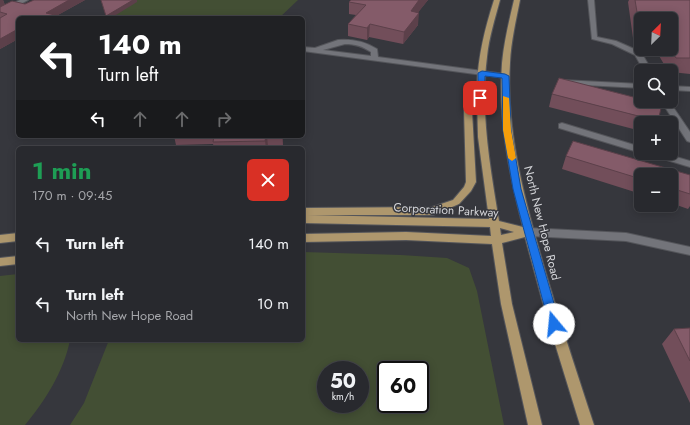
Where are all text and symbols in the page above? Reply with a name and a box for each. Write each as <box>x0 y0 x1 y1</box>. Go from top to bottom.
north arrow <box>634 12 678 56</box>
map controls <box>634 12 678 212</box>
text: 140 m <box>98 24 182 65</box>
icon: left <box>32 32 84 84</box>
text: Turn left <box>98 62 158 88</box>
button: search <box>634 64 678 108</box>
pin <box>463 81 497 115</box>
icon: arrive <box>469 87 491 109</box>
icon: left <box>87 108 109 130</box>
icon: ahead <box>129 108 151 130</box>
icon: ahead <box>171 108 193 130</box>
icon: right <box>213 108 235 130</box>
button: + <box>634 116 678 160</box>
text: 1 min <box>32 153 92 188</box>
button: close <box>247 159 289 201</box>
street label: North New Hope Road <box>519 164 565 282</box>
button: − <box>634 168 678 212</box>
text: 170 m · 09:45 <box>32 186 112 205</box>
street label: Corporation Parkway <box>393 198 500 222</box>
icon: left <box>32 233 54 255</box>
text: Turn left <box>66 233 124 255</box>
text: 140 m <box>248 233 289 255</box>
text: Turn left <box>66 284 124 306</box>
icon: left <box>32 293 54 315</box>
text: 10 m <box>257 293 289 315</box>
position arrow <box>533 303 575 345</box>
text: North New Hope Road <box>66 306 193 325</box>
speed limit sign: 60 <box>377 361 429 413</box>
text: 50 <box>330 367 356 396</box>
text: km/h <box>332 389 354 404</box>

